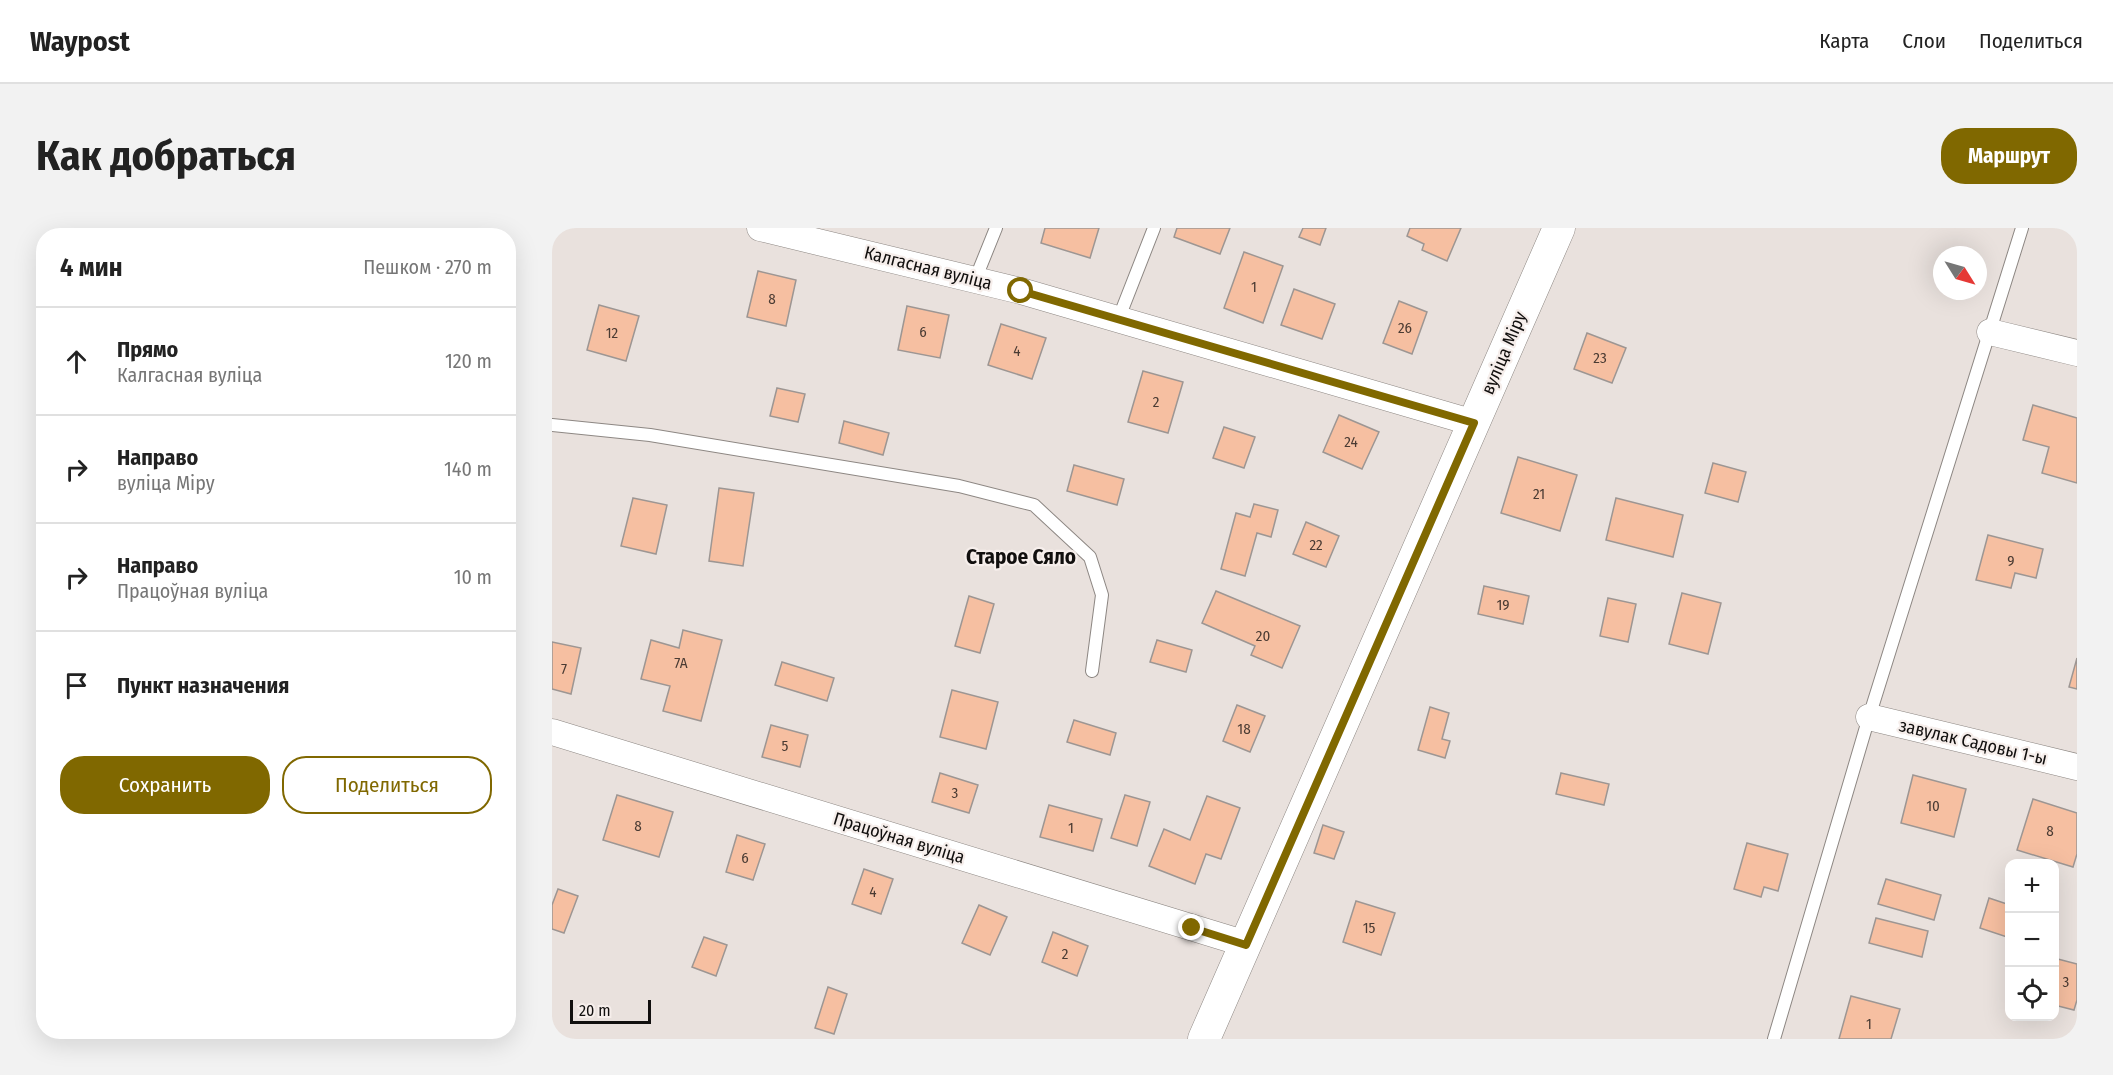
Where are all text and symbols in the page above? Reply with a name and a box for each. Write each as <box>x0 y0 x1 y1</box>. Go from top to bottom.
text: Waypost <box>30 25 130 58</box>
text: Карта <box>1819 28 1869 54</box>
text: Слои <box>1902 28 1946 54</box>
text: Поделиться <box>1979 28 2083 54</box>
button: Маршрут <box>1941 128 2077 184</box>
text: Как добраться <box>36 131 296 181</box>
street label: Калгасная вуліца <box>862 242 994 295</box>
north arrow <box>1933 246 1987 300</box>
text: 4 мин <box>60 252 122 283</box>
text: Пешком · 270 m <box>363 255 492 279</box>
route start <box>1007 277 1033 303</box>
house number: 1 <box>1251 278 1257 296</box>
house number: 8 <box>768 290 776 308</box>
street label: вуліца Міру <box>1477 308 1531 398</box>
house number: 26 <box>1398 319 1412 337</box>
house number: 6 <box>919 323 927 341</box>
house number: 12 <box>606 324 619 342</box>
text: Прямо <box>117 336 178 363</box>
house number: 4 <box>1013 342 1021 360</box>
icon: ahead <box>60 345 93 378</box>
text: 120 m <box>445 349 492 373</box>
house number: 23 <box>1593 349 1607 367</box>
text: Калгасная вуліца <box>117 363 262 387</box>
house number: 2 <box>1153 393 1160 411</box>
house number: 24 <box>1344 433 1358 451</box>
text: Направо <box>117 444 198 471</box>
icon: right <box>60 453 93 486</box>
text: 140 m <box>444 457 492 481</box>
text: вуліца Міру <box>117 471 215 495</box>
house number: 21 <box>1533 485 1545 503</box>
house number: 22 <box>1309 536 1323 554</box>
district label: Старое Сяло <box>966 544 1076 570</box>
text: Направо <box>117 552 198 579</box>
house number: 9 <box>2007 552 2015 570</box>
icon: right <box>60 561 93 594</box>
text: 10 m <box>454 565 492 589</box>
text: Працоўная вуліца <box>117 579 268 603</box>
house number: 19 <box>1496 596 1510 614</box>
house number: 20 <box>1256 627 1270 645</box>
house number: 7А <box>674 654 688 672</box>
house number: 7 <box>561 660 567 678</box>
icon: arrive <box>60 669 93 702</box>
text: Пункт назначения <box>117 672 289 699</box>
street label: завулак Садовы 1-ы <box>1897 714 2049 770</box>
house number: 18 <box>1237 720 1251 738</box>
house number: 5 <box>782 737 789 755</box>
button: Сохранить <box>60 756 270 814</box>
button: Поделиться <box>282 756 492 814</box>
house number: 3 <box>952 784 959 802</box>
house number: 10 <box>1926 797 1940 815</box>
street label: Працоўная вуліца <box>831 808 968 868</box>
house number: 8 <box>634 817 642 835</box>
house number: 1 <box>1068 819 1074 837</box>
house number: 8 <box>2046 822 2054 840</box>
house number: 6 <box>741 849 749 867</box>
map controls <box>2005 859 2059 1021</box>
button: + <box>2005 859 2059 913</box>
house number: 4 <box>869 883 877 901</box>
button: − <box>2005 913 2059 967</box>
route end <box>1178 914 1204 940</box>
house number: 15 <box>1363 919 1375 937</box>
house number: 2 <box>1062 945 1069 963</box>
button: locate <box>2005 967 2059 1021</box>
house number: 3 <box>2063 973 2070 991</box>
scale bar <box>570 997 651 1024</box>
text: 20 m <box>579 1001 610 1020</box>
house number: 1 <box>1866 1015 1872 1033</box>

